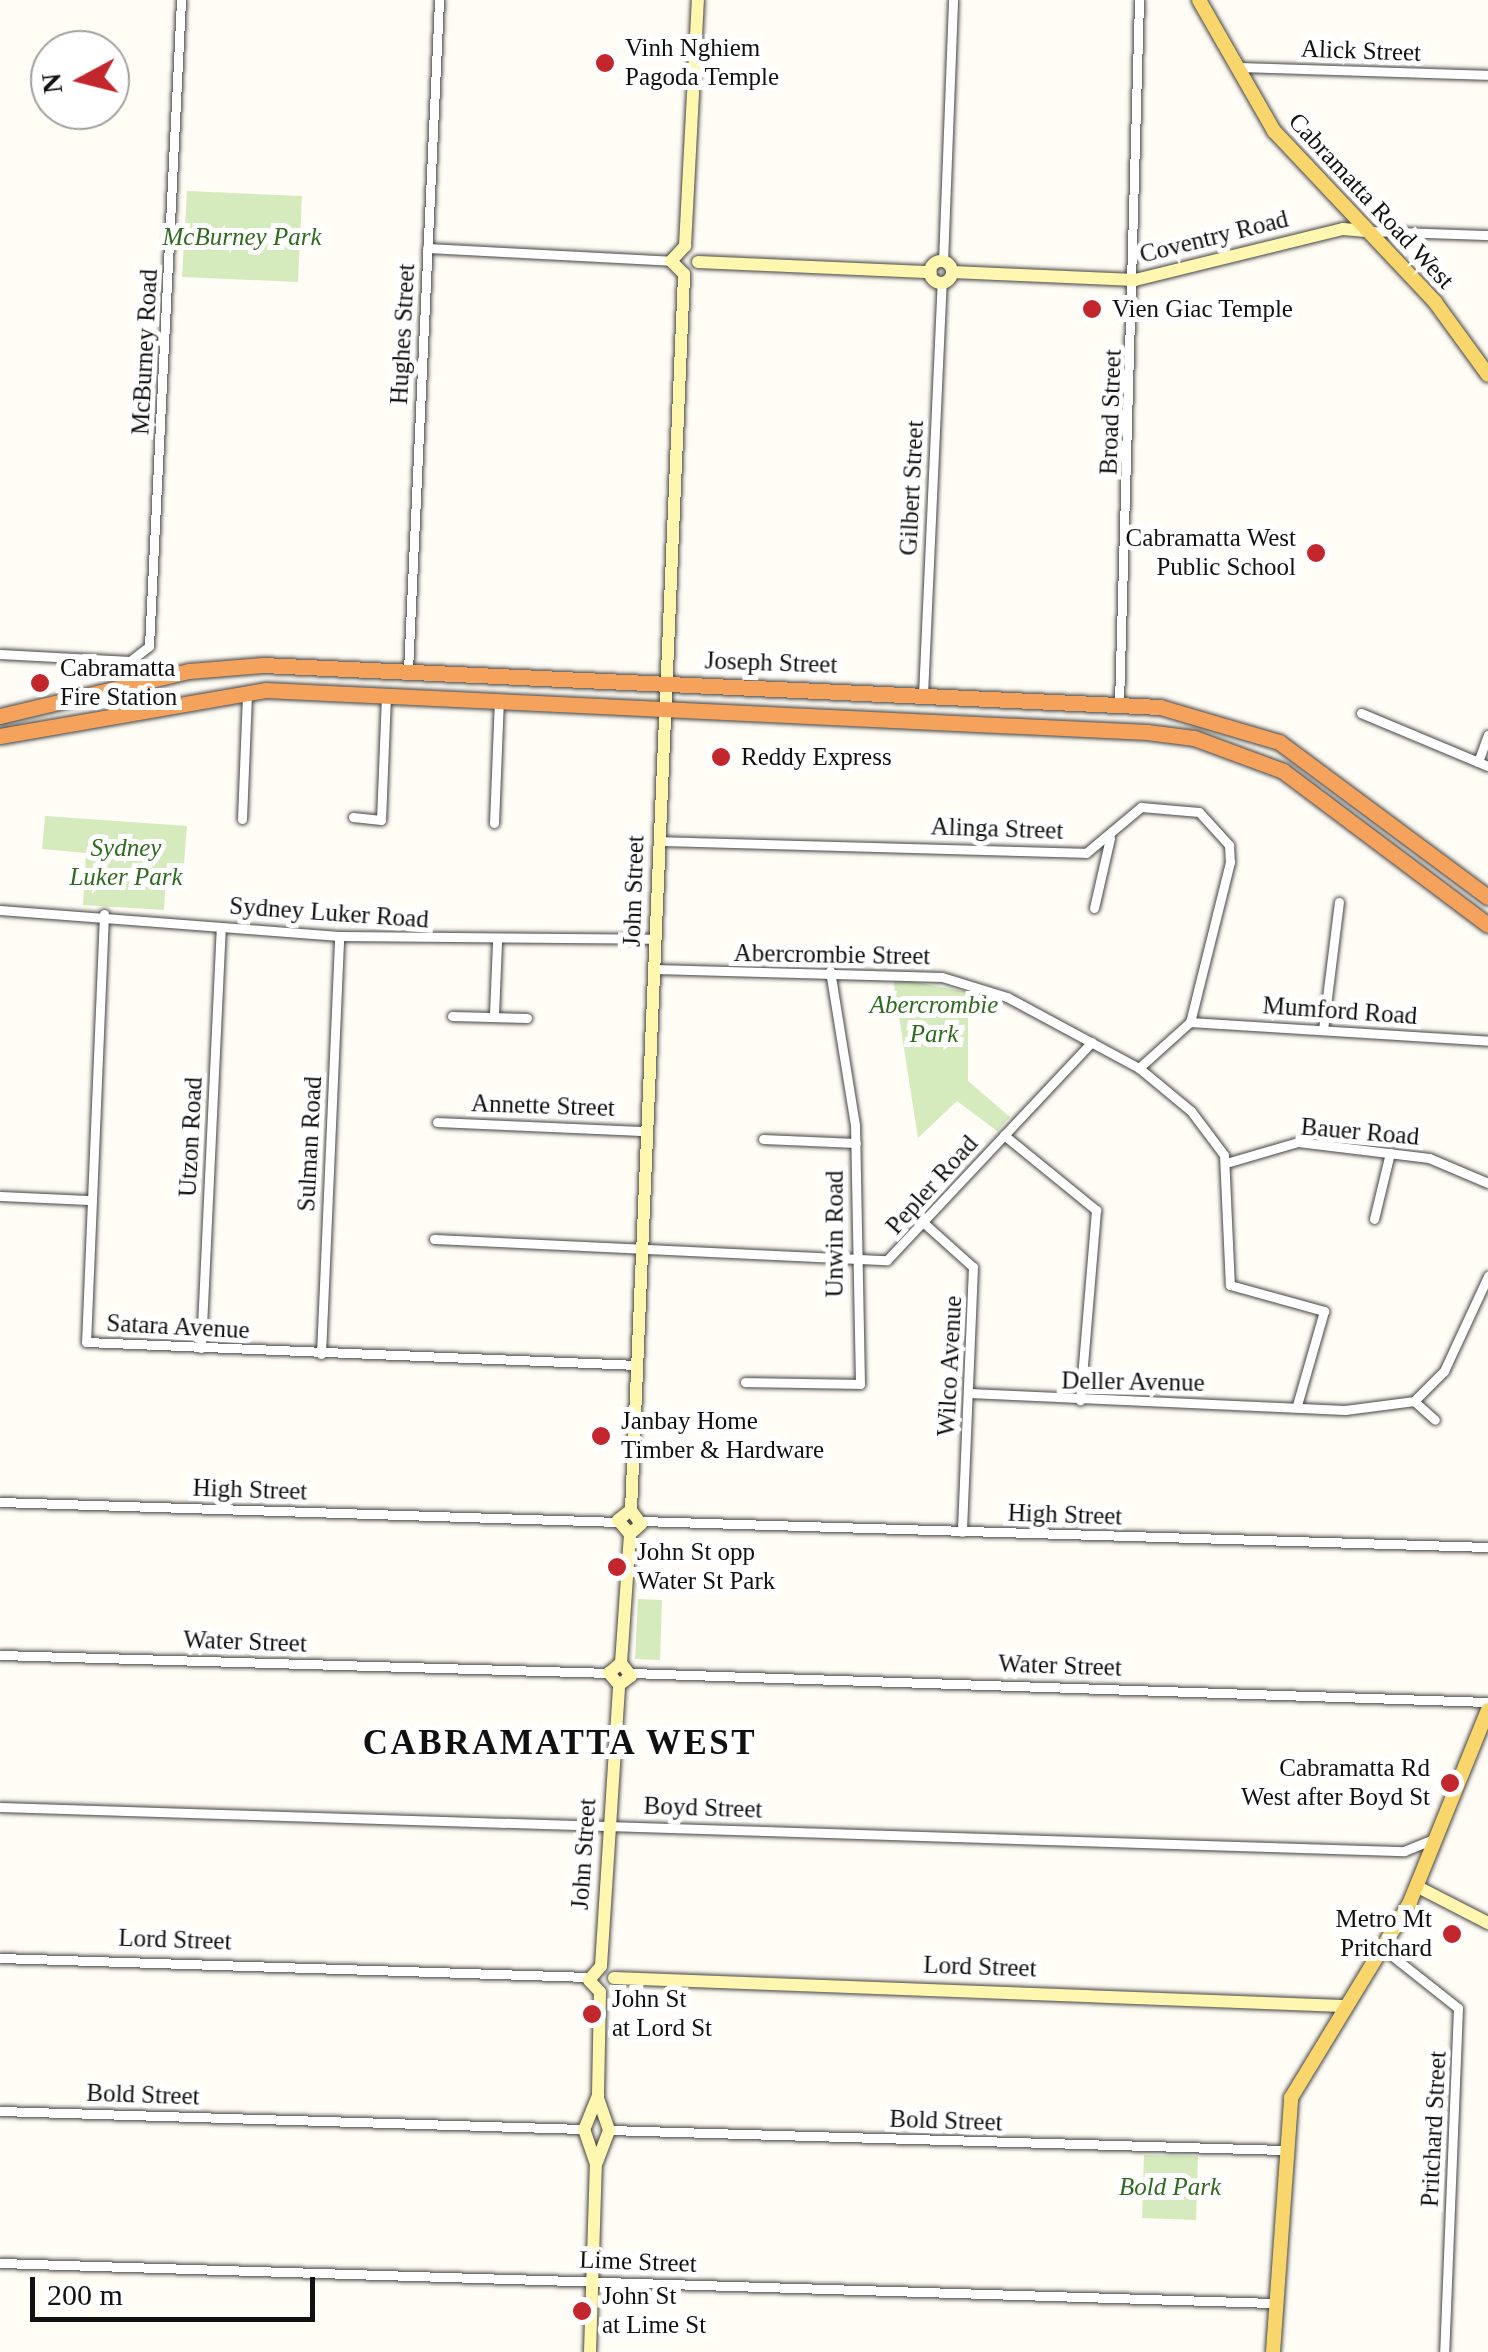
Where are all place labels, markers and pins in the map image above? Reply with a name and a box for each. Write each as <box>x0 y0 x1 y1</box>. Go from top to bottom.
place label: Vinh Nghiem Pagoda Temple <box>625 34 779 93</box>
marker: Vinh Nghiem Pagoda Temple <box>594 52 616 74</box>
place label: Vien Giac Temple <box>1112 294 1293 324</box>
marker: Vien Giac Temple <box>1081 298 1103 320</box>
place label: Cabramatta West Public School <box>1125 524 1296 583</box>
marker: Cabramatta West Public School <box>1305 542 1327 564</box>
place label: Cabramatta Fire Station <box>60 654 177 713</box>
marker: Cabramatta Fire Station <box>29 672 51 694</box>
place label: Reddy Express <box>741 742 892 772</box>
marker: Reddy Express <box>710 746 732 768</box>
place label: Janbay Home Timber & Hardware <box>621 1407 824 1466</box>
marker: Janbay Home Timber & Hardware <box>590 1425 612 1447</box>
place label: John St opp Water St Park <box>637 1538 775 1597</box>
marker: John St opp Water St Park <box>606 1556 628 1578</box>
place label: Cabramatta Rd West after Boyd St <box>1241 1754 1430 1813</box>
marker: Cabramatta Rd West after Boyd St <box>1439 1772 1461 1794</box>
place label: Metro Mt Pritchard <box>1335 1905 1432 1964</box>
marker: Metro Mt Pritchard <box>1441 1923 1463 1945</box>
place label: John St at Lord St <box>612 1985 712 2044</box>
marker: John St at Lord St <box>581 2003 603 2025</box>
place label: John St at Lime St <box>602 2282 706 2341</box>
marker: John St at Lime St <box>571 2300 593 2322</box>

